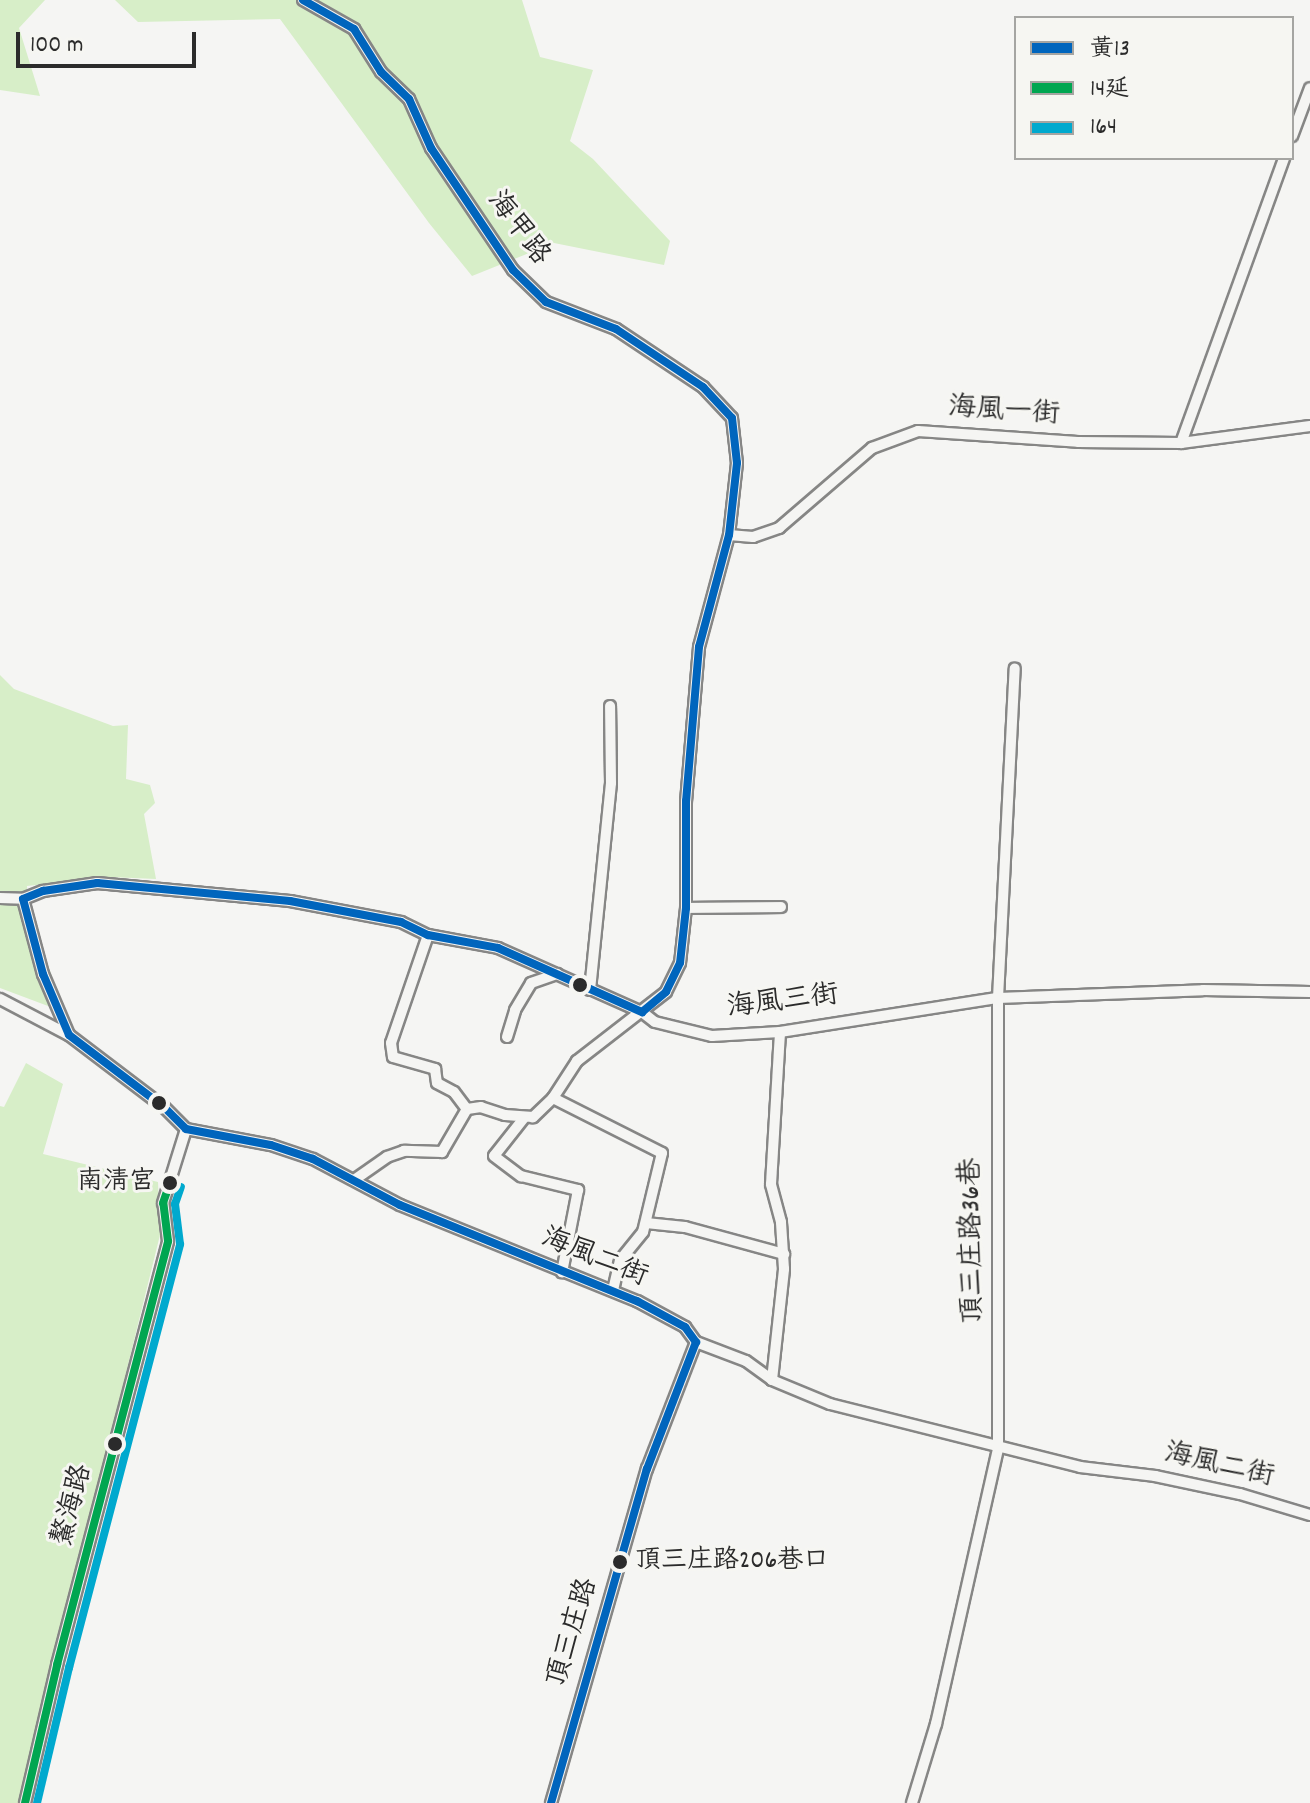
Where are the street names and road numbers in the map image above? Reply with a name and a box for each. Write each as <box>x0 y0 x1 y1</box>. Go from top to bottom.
street label: 海甲路 <box>478 185 556 273</box>
street label: 海風一街 <box>947 392 1061 434</box>
street label: 海風三街 <box>725 980 841 1026</box>
street label: 頂三庄路36巷 <box>956 1158 992 1324</box>
street label: 海風二街 <box>536 1222 652 1296</box>
street label: 海風二街 <box>1161 1438 1277 1496</box>
street label: 鰲海路 <box>47 1461 101 1551</box>
street label: 頂三庄路 <box>542 1575 606 1691</box>

